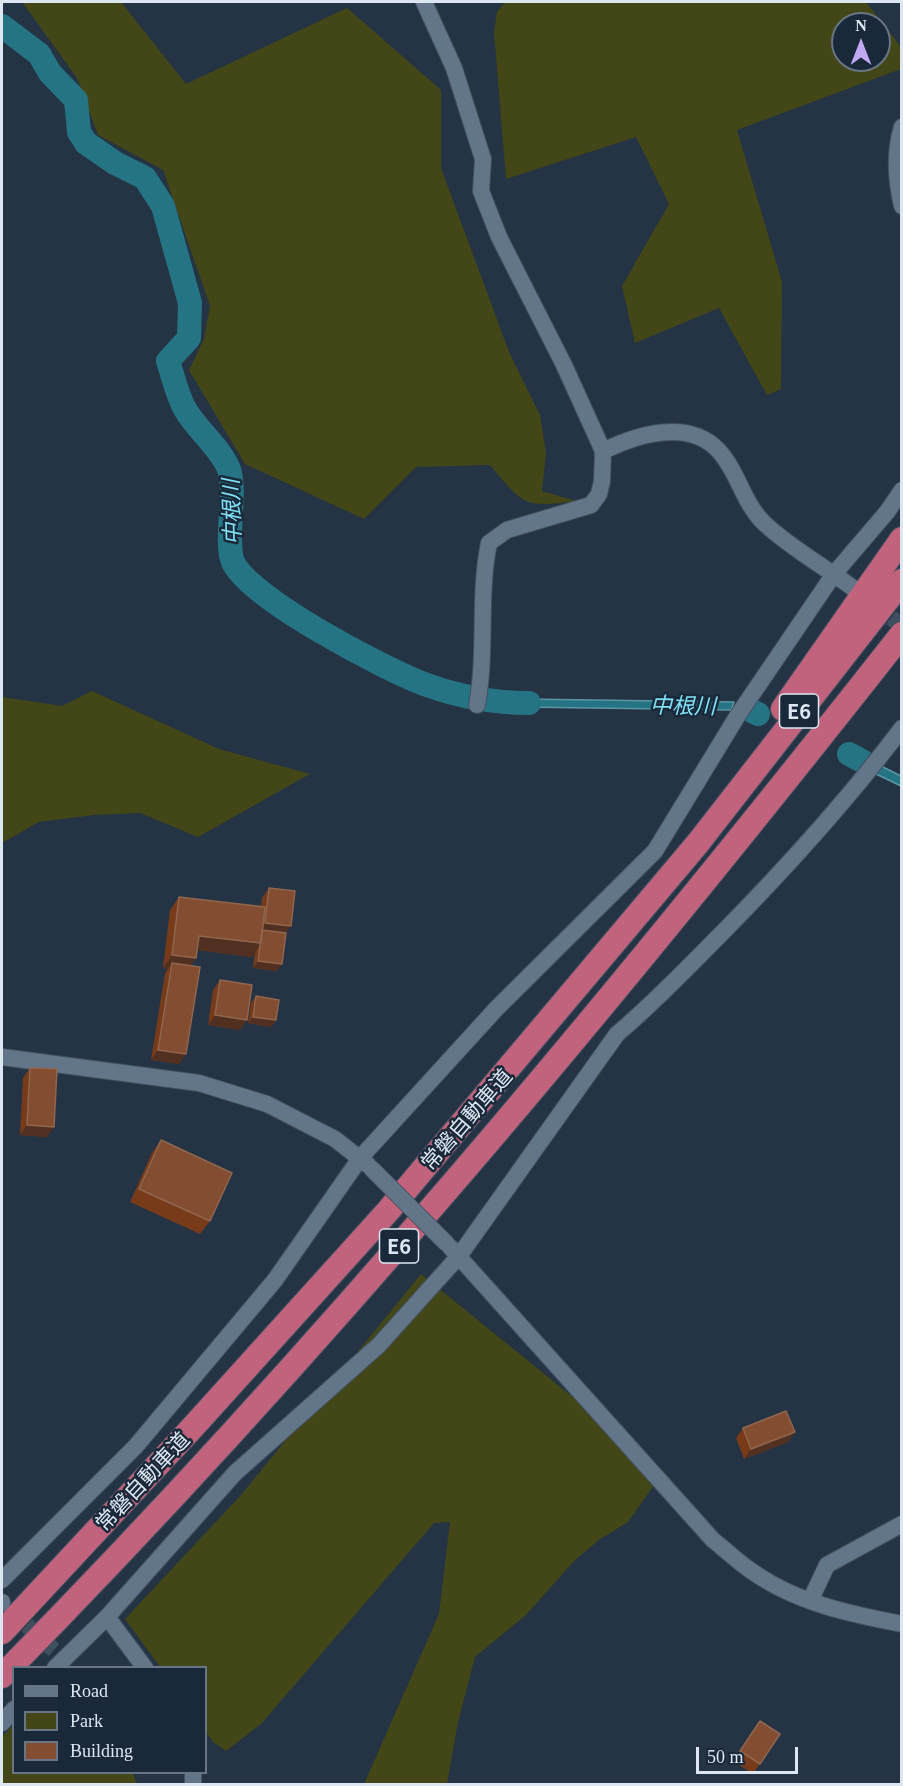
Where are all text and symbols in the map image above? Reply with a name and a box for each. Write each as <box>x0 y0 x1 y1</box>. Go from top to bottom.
north arrow <box>831 12 891 72</box>
text: N <box>855 17 867 34</box>
water label: 中根川 <box>217 479 245 545</box>
water label: 中根川 <box>650 691 716 719</box>
road number: E6 <box>780 694 818 728</box>
street label: 常磐自動車道 <box>415 1063 517 1175</box>
road number: E6 <box>380 1229 418 1263</box>
street label: 常磐自動車道 <box>90 1426 194 1536</box>
legend <box>12 1666 207 1774</box>
text: Road <box>70 1681 108 1701</box>
text: Park <box>70 1711 103 1731</box>
scale bar <box>699 1735 801 1773</box>
text: Building <box>70 1741 133 1761</box>
text: 50 m <box>707 1747 744 1767</box>

